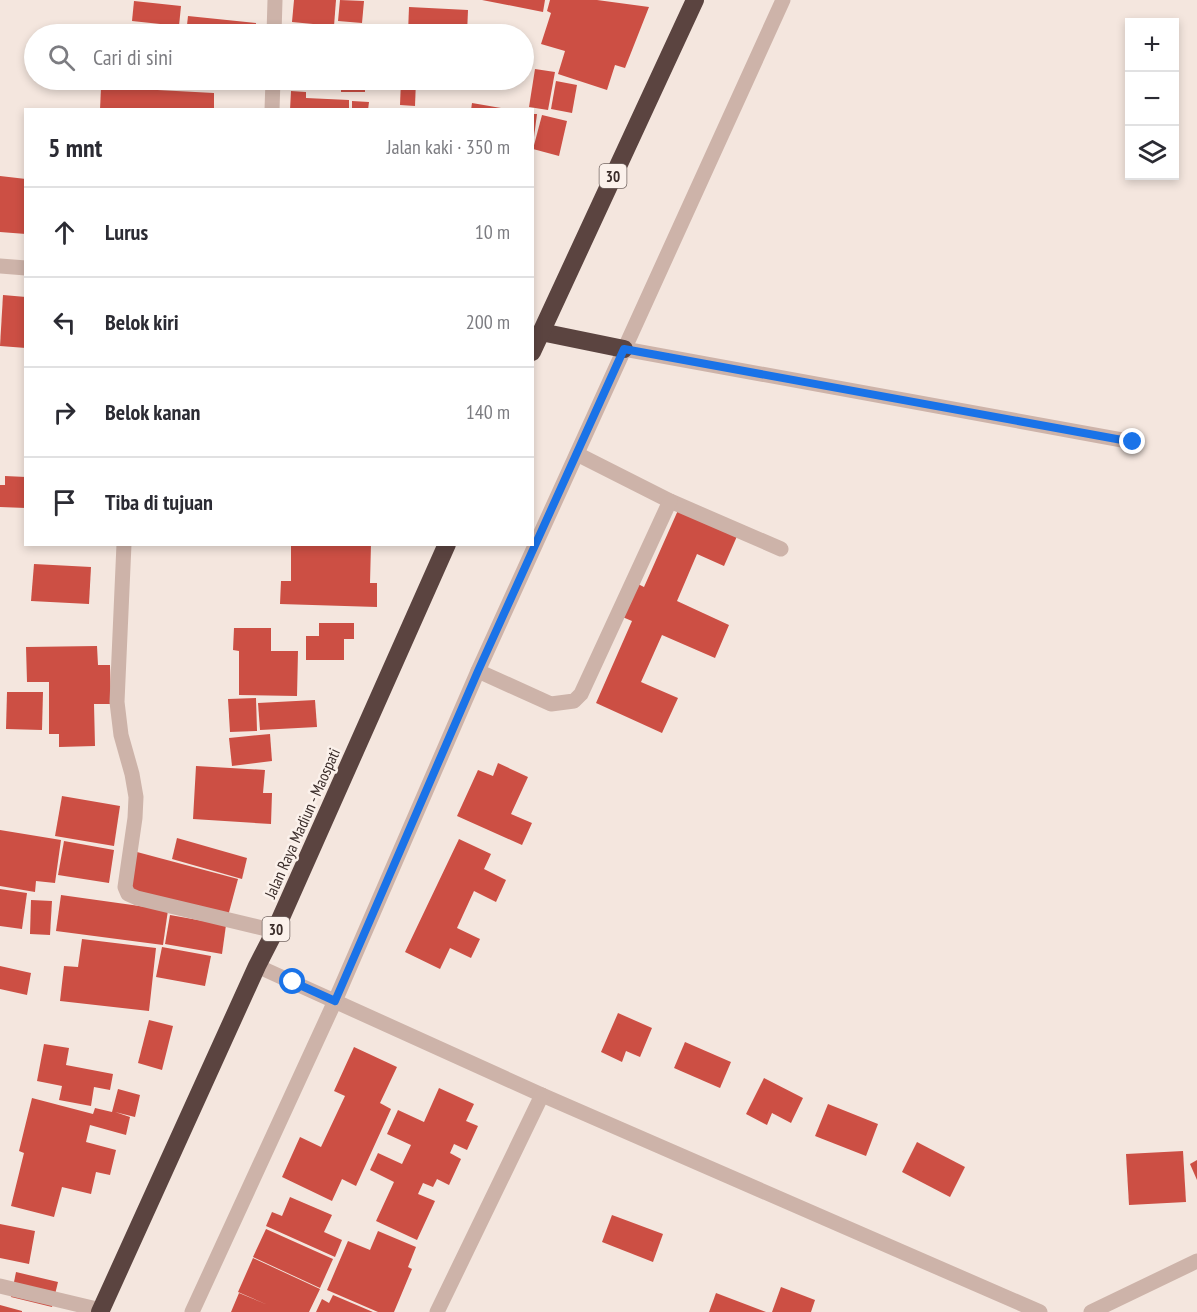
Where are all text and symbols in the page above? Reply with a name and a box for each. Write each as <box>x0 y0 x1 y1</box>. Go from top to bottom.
map controls <box>1125 18 1179 180</box>
button: + <box>1125 18 1179 72</box>
search box <box>24 24 534 90</box>
icon: search <box>45 41 78 74</box>
text: Cari di sini <box>93 43 173 71</box>
button: − <box>1125 72 1179 126</box>
button: layers <box>1125 126 1179 180</box>
text: 5 mnt <box>48 131 102 164</box>
text: Jalan kaki · 350 m <box>387 134 510 160</box>
road number: 30 <box>600 164 626 188</box>
icon: ahead <box>48 216 81 249</box>
text: Lurus <box>105 218 148 246</box>
text: 10 m <box>475 219 510 245</box>
icon: left <box>48 306 81 339</box>
text: Belok kiri <box>105 308 179 336</box>
text: 200 m <box>466 309 510 335</box>
icon: right <box>48 396 81 429</box>
text: Belok kanan <box>105 398 200 426</box>
text: 140 m <box>466 399 510 425</box>
route end <box>1119 428 1145 454</box>
icon: arrive <box>48 486 81 519</box>
text: Tiba di tujuan <box>105 488 213 516</box>
street label: Jalan Raya Madiun - Maospati <box>260 745 344 902</box>
road number: 30 <box>262 917 290 941</box>
route start <box>279 968 305 994</box>

